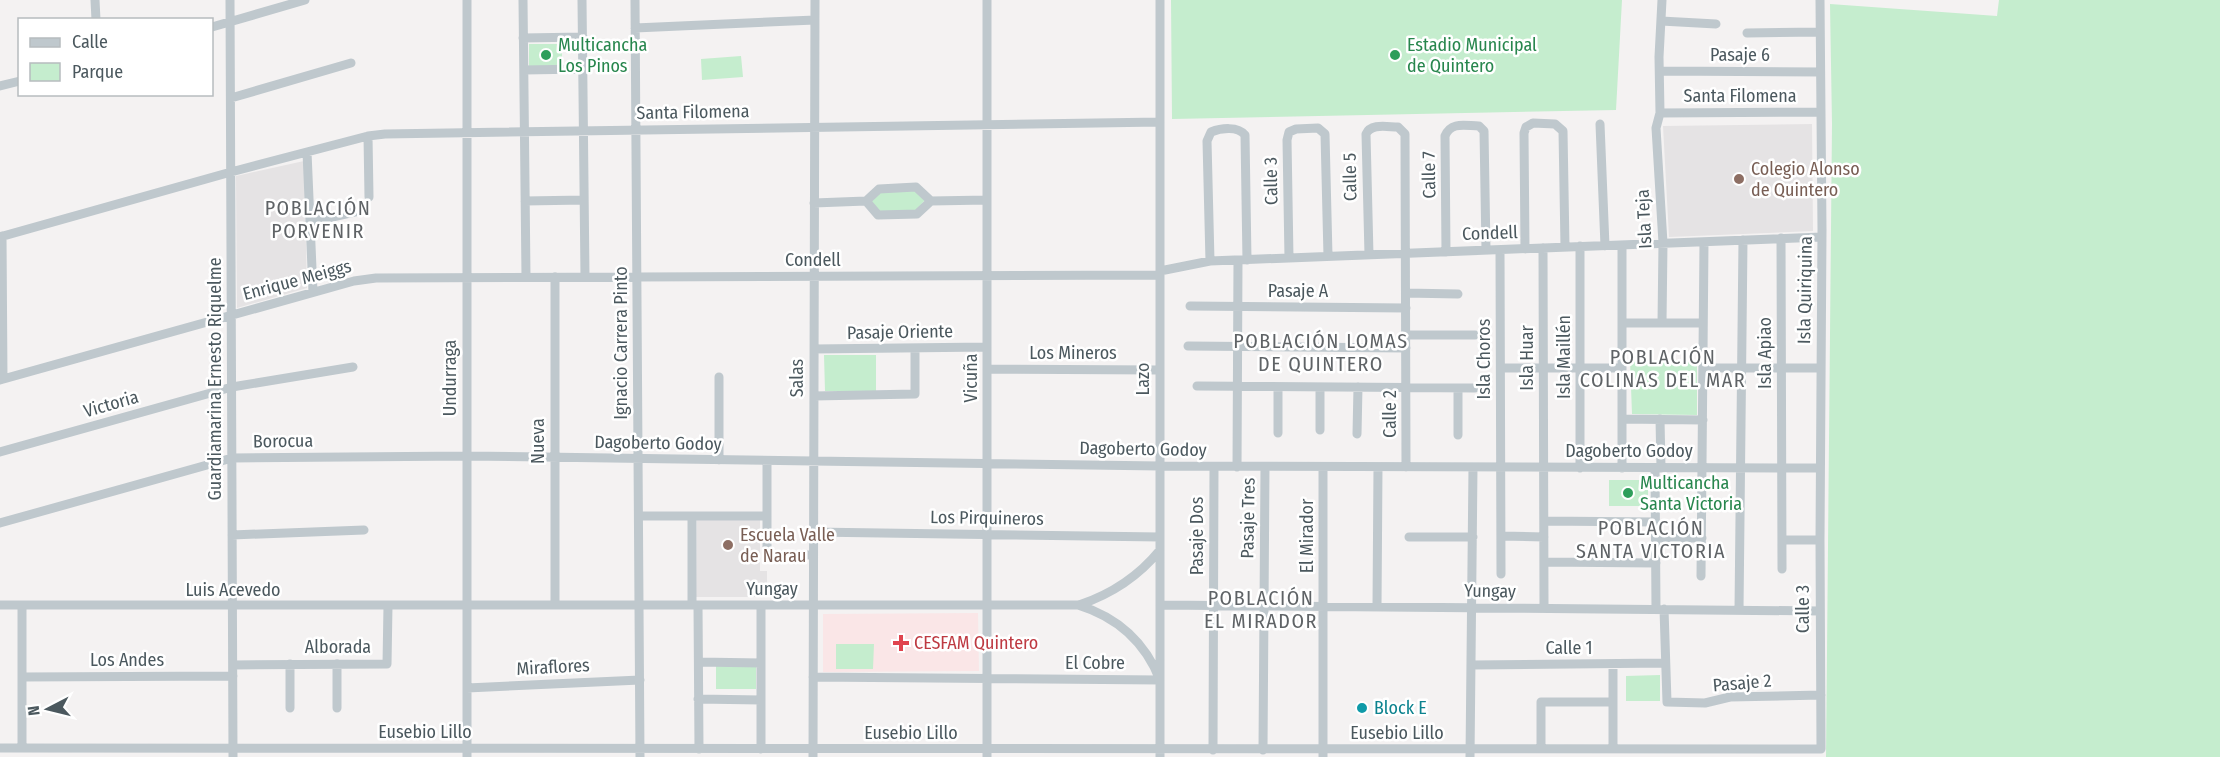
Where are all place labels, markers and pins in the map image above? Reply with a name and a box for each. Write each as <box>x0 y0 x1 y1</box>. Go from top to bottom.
place label: Multicancha Los Pinos <box>558 34 647 77</box>
place label: Estadio Municipal de Quintero <box>1407 34 1537 77</box>
marker: Multicancha Los Pinos <box>539 48 553 62</box>
marker: Estadio Municipal de Quintero <box>1388 48 1402 62</box>
place label: Colegio Alonso de Quintero <box>1751 158 1860 201</box>
marker: Colegio Alonso de Quintero <box>1732 172 1746 186</box>
place label: Multicancha Santa Victoria <box>1640 472 1742 515</box>
marker: Multicancha Santa Victoria <box>1621 486 1635 500</box>
place label: Escuela Valle de Narau <box>740 524 835 567</box>
marker: Escuela Valle de Narau <box>721 538 735 552</box>
place label: CESFAM Quintero <box>914 632 1038 654</box>
marker: CESFAM Quintero <box>892 634 910 652</box>
place label: Block E <box>1374 697 1427 719</box>
marker: Block E <box>1355 701 1369 715</box>

